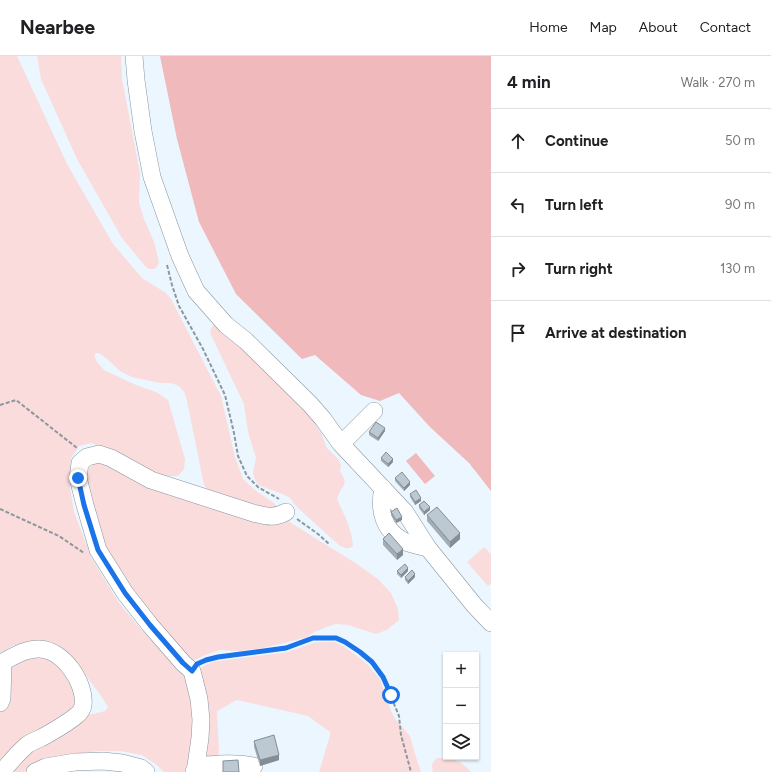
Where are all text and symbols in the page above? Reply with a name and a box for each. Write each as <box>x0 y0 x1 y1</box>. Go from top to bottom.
text: Nearbee <box>20 16 95 39</box>
text: Home <box>529 19 568 36</box>
text: Map <box>590 19 617 36</box>
text: About <box>639 19 678 36</box>
text: Contact <box>700 19 751 36</box>
text: 4 min <box>507 72 551 92</box>
text: Walk · 270 m <box>681 75 755 90</box>
icon: ahead <box>507 130 529 152</box>
text: Continue <box>545 132 608 150</box>
text: 50 m <box>725 133 755 148</box>
icon: left <box>507 194 529 216</box>
text: Turn left <box>545 196 603 214</box>
text: 90 m <box>725 197 755 212</box>
icon: right <box>507 258 529 280</box>
text: Turn right <box>545 260 613 278</box>
text: 130 m <box>720 261 755 276</box>
icon: arrive <box>507 322 529 344</box>
text: Arrive at destination <box>545 324 686 342</box>
route end <box>69 469 87 487</box>
map controls <box>443 652 479 760</box>
button: + <box>443 652 479 688</box>
route start <box>382 686 400 704</box>
button: − <box>443 688 479 724</box>
button: layers <box>443 724 479 760</box>

